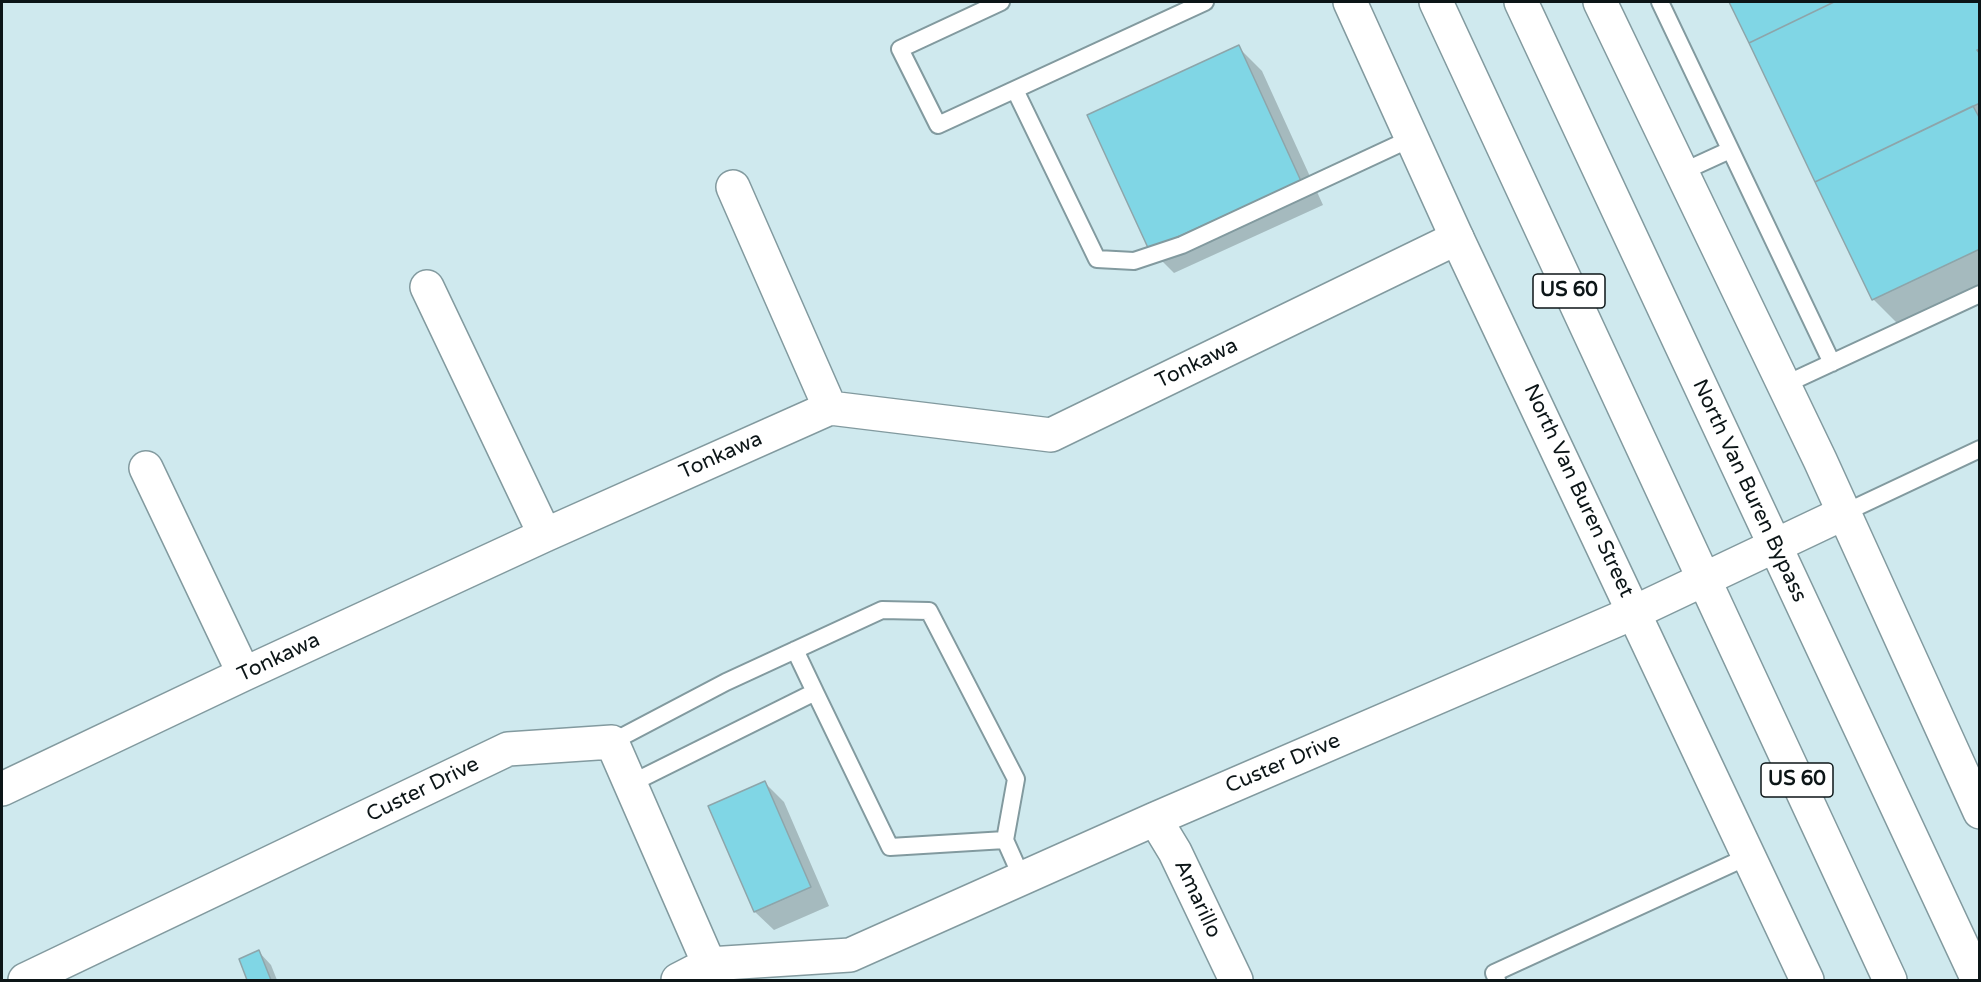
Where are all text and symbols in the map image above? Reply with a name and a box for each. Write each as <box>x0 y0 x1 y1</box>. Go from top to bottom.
road number: US 60 <box>1533 274 1605 308</box>
street label: Tonkawa <box>1152 333 1242 395</box>
street label: North Van Buren Bypass <box>1686 376 1812 606</box>
street label: North Van Buren Street <box>1518 380 1638 602</box>
street label: Tonkawa <box>676 427 766 485</box>
street label: Tonkawa <box>234 628 324 688</box>
street label: Custer Drive <box>1222 729 1344 799</box>
street label: Custer Drive <box>363 752 483 828</box>
road number: US 60 <box>1761 763 1833 797</box>
street label: Amarillo <box>1168 856 1226 942</box>

